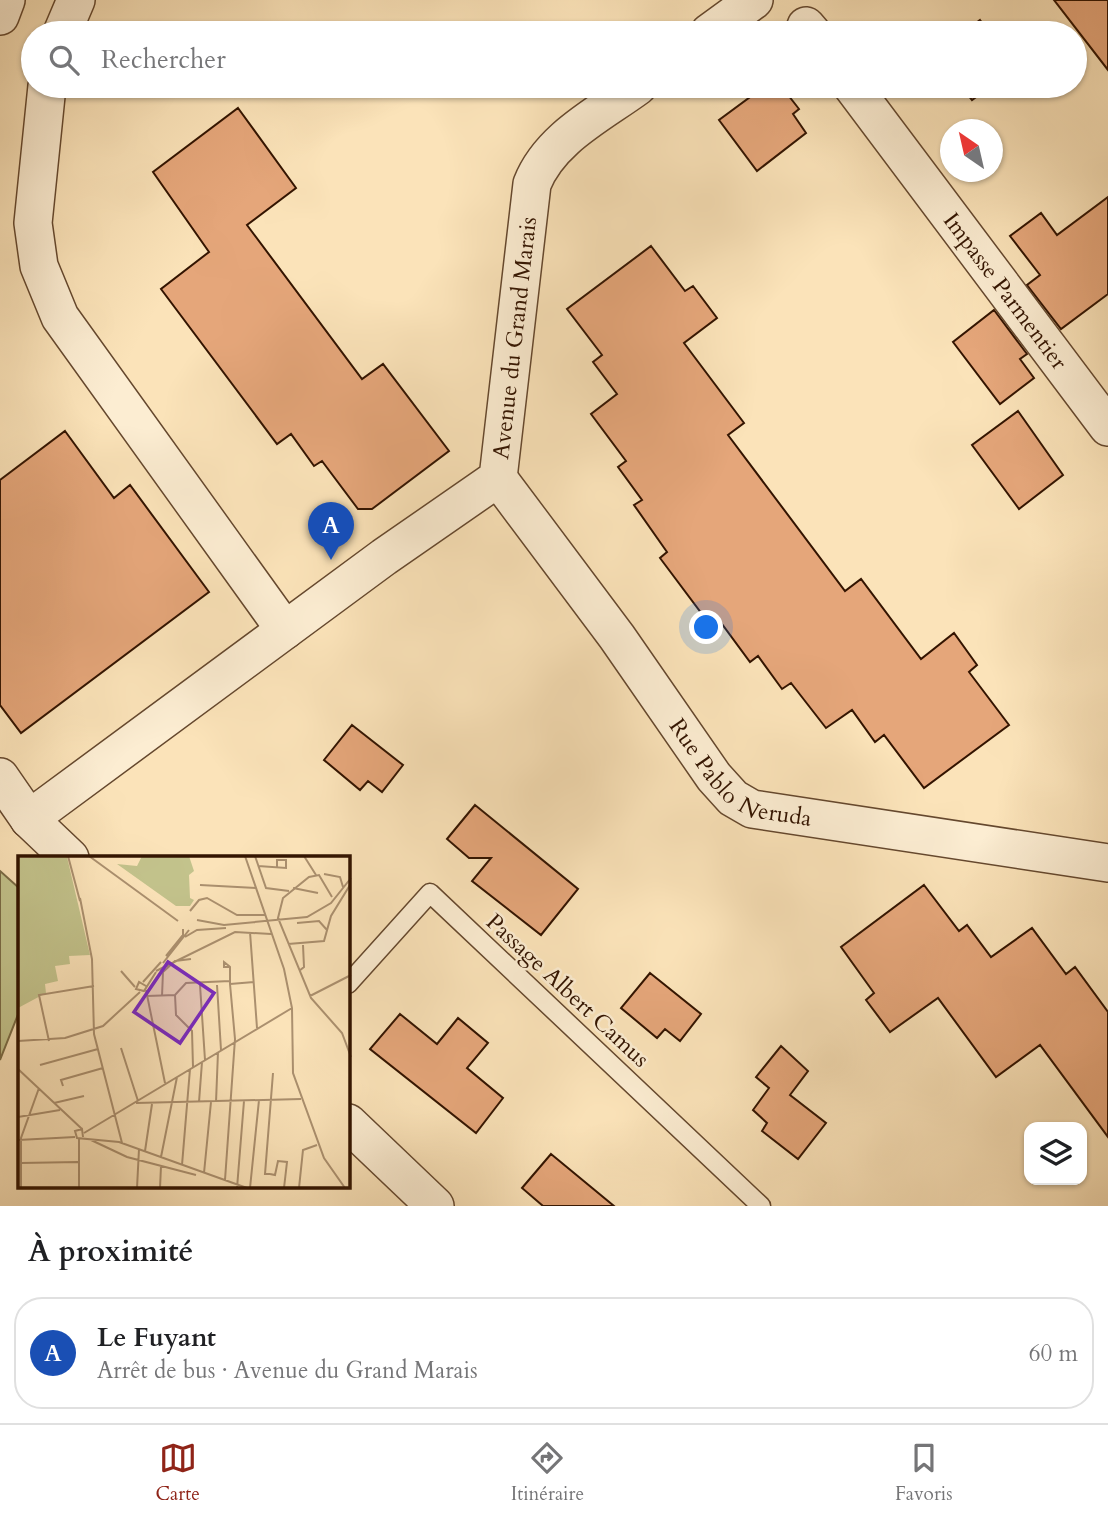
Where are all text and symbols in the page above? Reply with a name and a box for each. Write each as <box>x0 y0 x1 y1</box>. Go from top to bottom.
search box <box>21 21 1087 98</box>
icon: search <box>45 41 83 79</box>
text: Rechercher <box>101 42 226 77</box>
north arrow <box>940 119 1003 182</box>
street label: Impasse Parmentier <box>936 206 1075 376</box>
street label: Avenue du Grand Marais <box>485 215 544 461</box>
pin: A <box>308 502 354 560</box>
your location <box>689 610 723 644</box>
street label: Rue Pablo Neruda <box>662 712 814 834</box>
inset map <box>18 856 350 1188</box>
street label: Passage Albert Camus <box>479 907 656 1074</box>
map controls <box>1024 1122 1087 1185</box>
button: layers <box>1024 1122 1087 1185</box>
text: À proximité <box>28 1231 193 1272</box>
text: Le Fuyant <box>97 1320 216 1355</box>
text: A <box>44 1338 62 1369</box>
text: 60 m <box>1029 1338 1078 1369</box>
text: Arrêt de bus · Avenue du Grand Marais <box>97 1355 478 1386</box>
tab: Carte <box>155 1439 200 1507</box>
tab: Itinéraire <box>511 1439 584 1507</box>
tab: Favoris <box>895 1439 953 1507</box>

